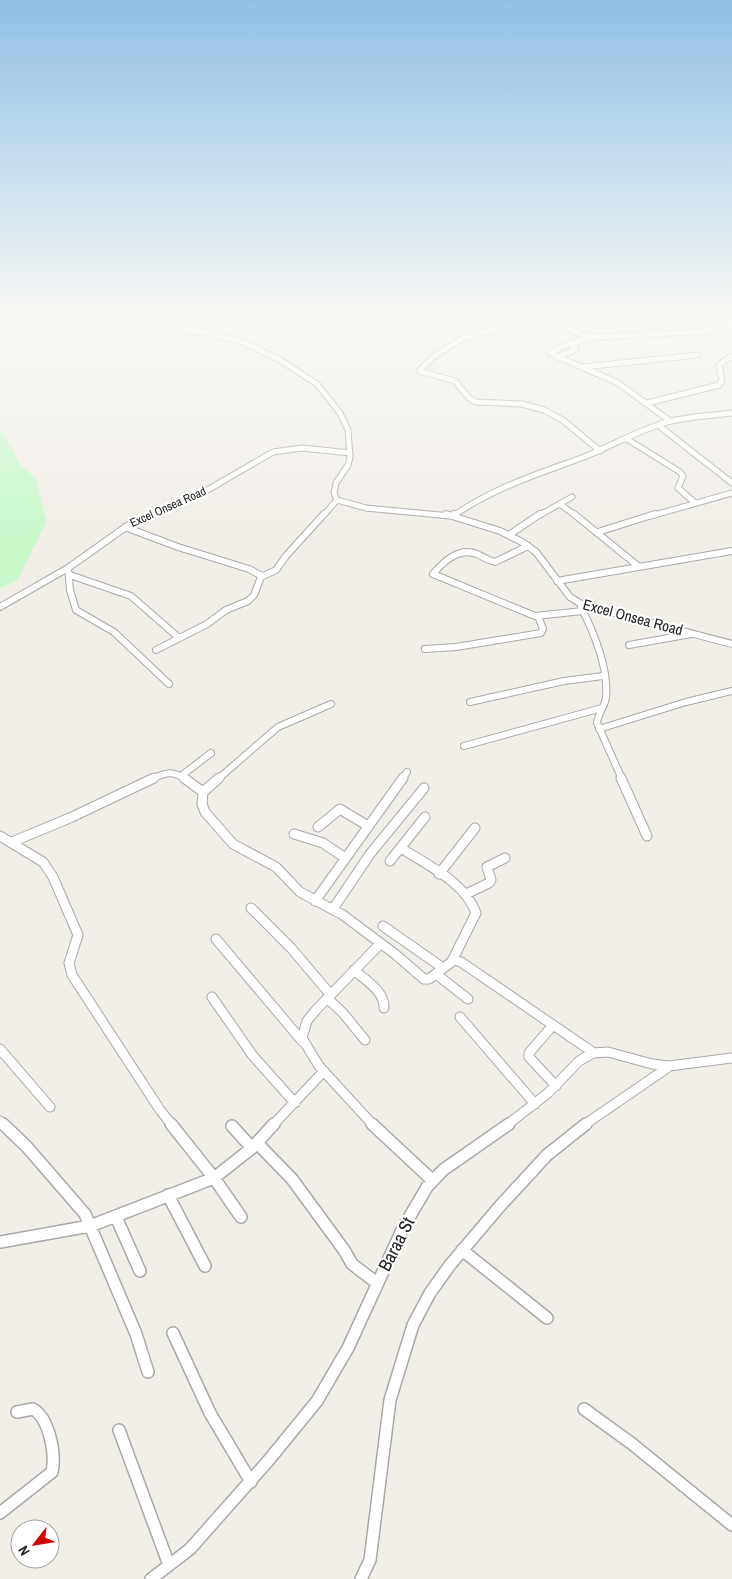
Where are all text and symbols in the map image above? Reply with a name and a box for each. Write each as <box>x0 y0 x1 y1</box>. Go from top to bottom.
street label: Excel Onsea Road <box>127 483 209 531</box>
street label: Excel Onsea Road <box>581 594 685 640</box>
street label: Baraa St <box>372 1213 420 1275</box>
north arrow <box>10 1519 60 1569</box>
text: N <box>14 1543 34 1559</box>

